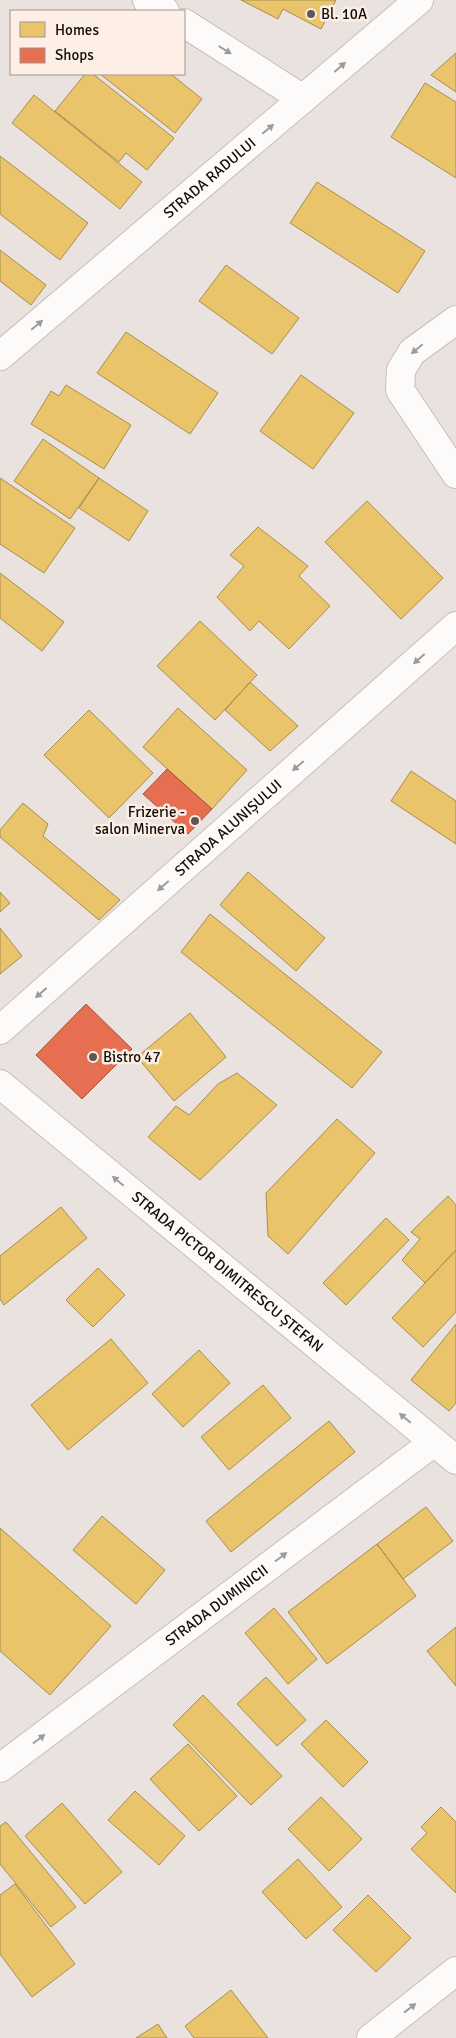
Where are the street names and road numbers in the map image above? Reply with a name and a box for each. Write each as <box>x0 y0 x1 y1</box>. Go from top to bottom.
street label: STRADA RADULUI <box>160 134 259 222</box>
street label: STRADA ALUNIȘULUI <box>171 776 286 880</box>
street label: STRADA PICTOR DIMITRESCU ȘTEFAN <box>128 1187 327 1356</box>
street label: STRADA DUMINICII <box>162 1561 272 1650</box>

